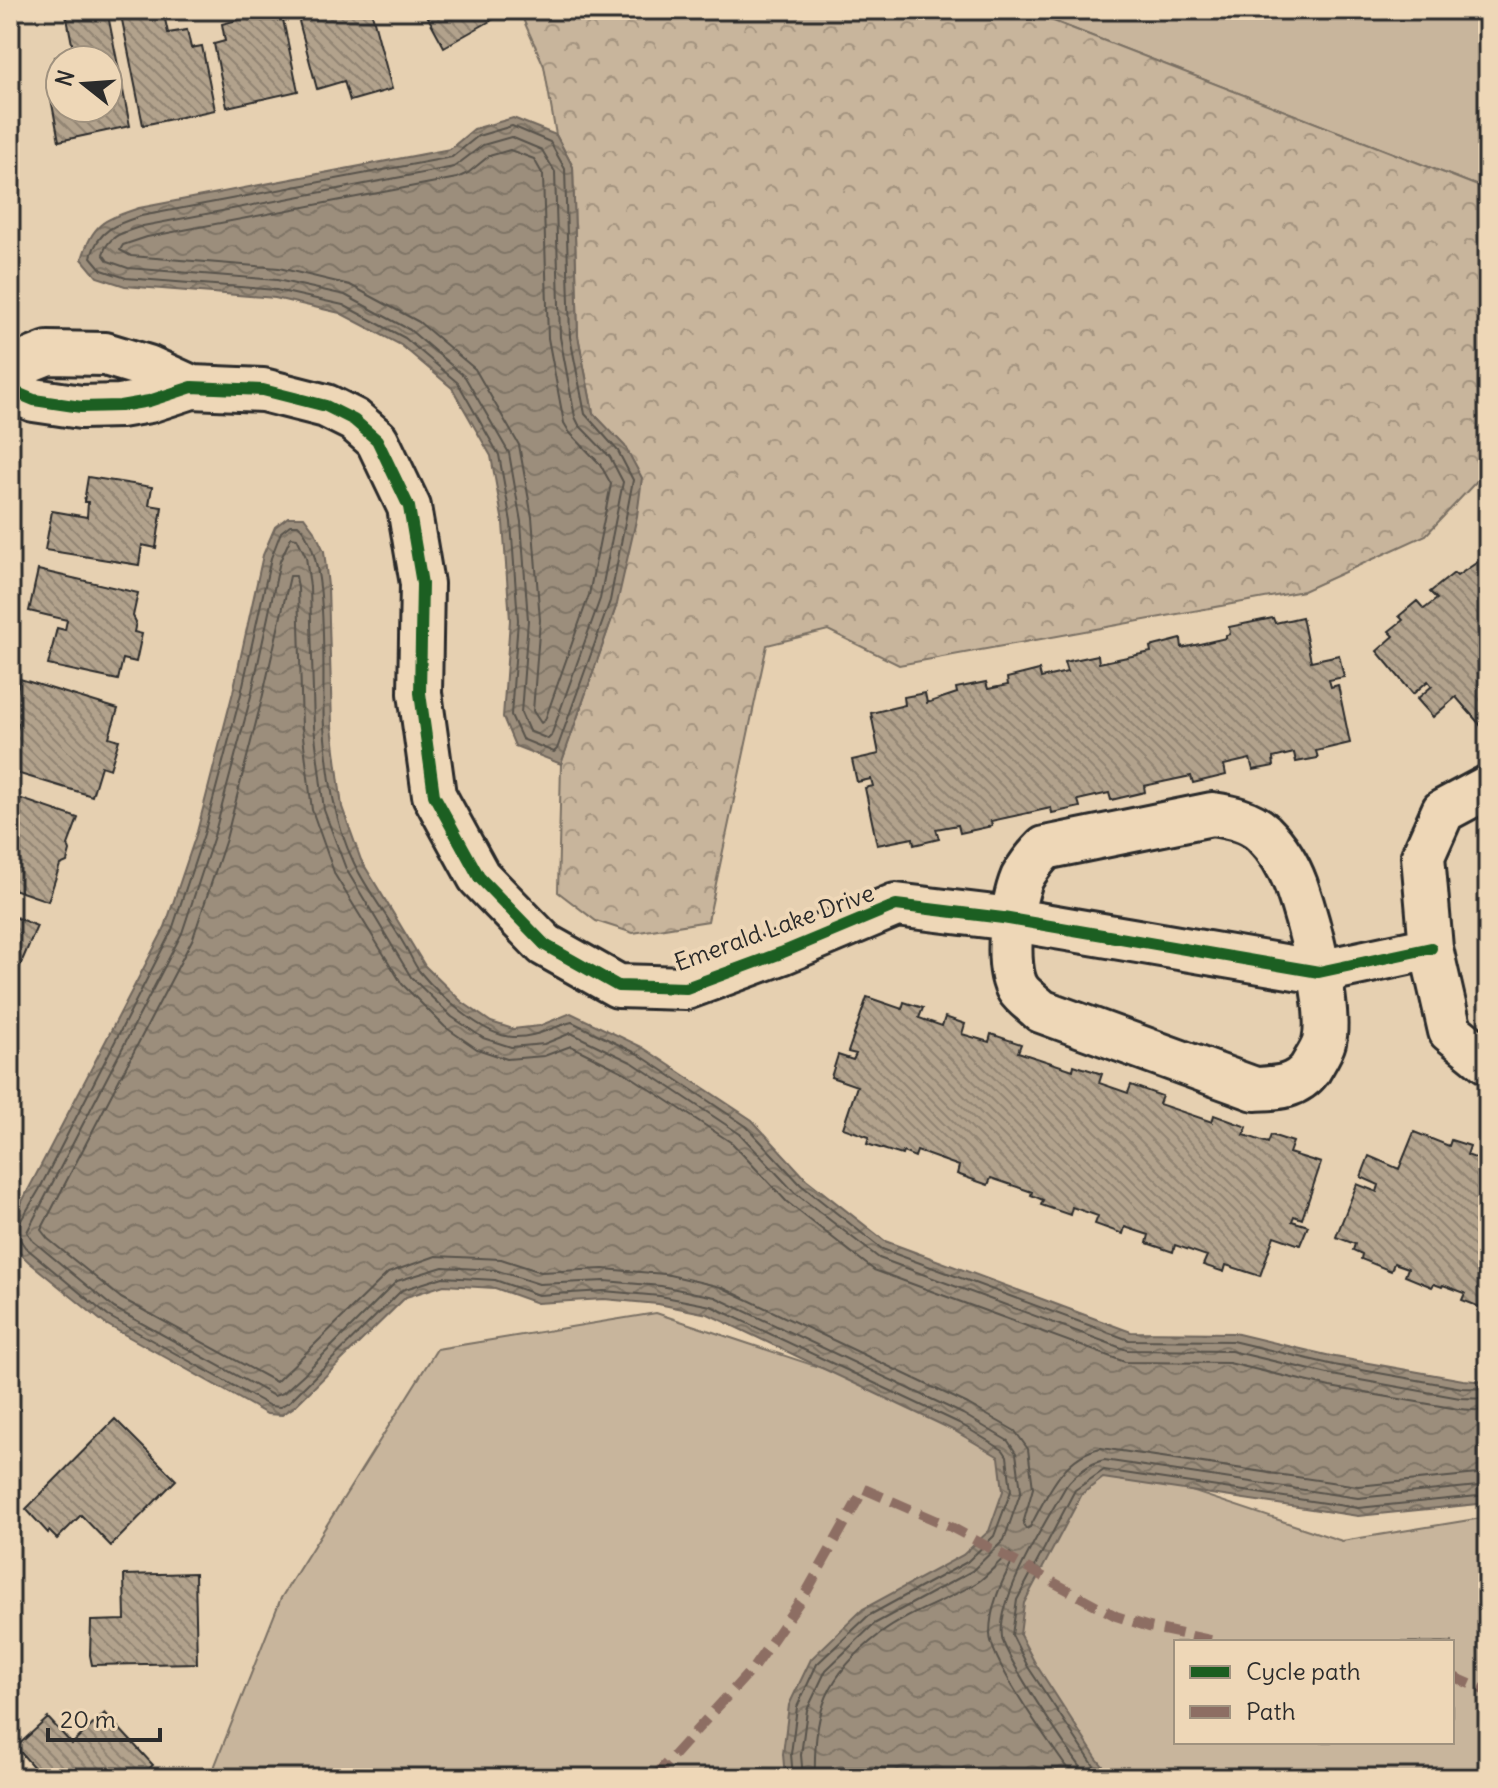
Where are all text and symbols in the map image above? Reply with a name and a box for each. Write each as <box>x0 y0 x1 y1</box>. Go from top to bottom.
north arrow <box>44 44 124 124</box>
text: N <box>49 67 80 90</box>
street label: Emerald Lake Drive <box>670 877 878 977</box>
legend <box>1174 1640 1454 1744</box>
text: Cycle path <box>1246 1656 1361 1686</box>
scale bar <box>48 1692 160 1742</box>
text: Path <box>1246 1696 1296 1726</box>
text: 20 m <box>60 1704 116 1734</box>

